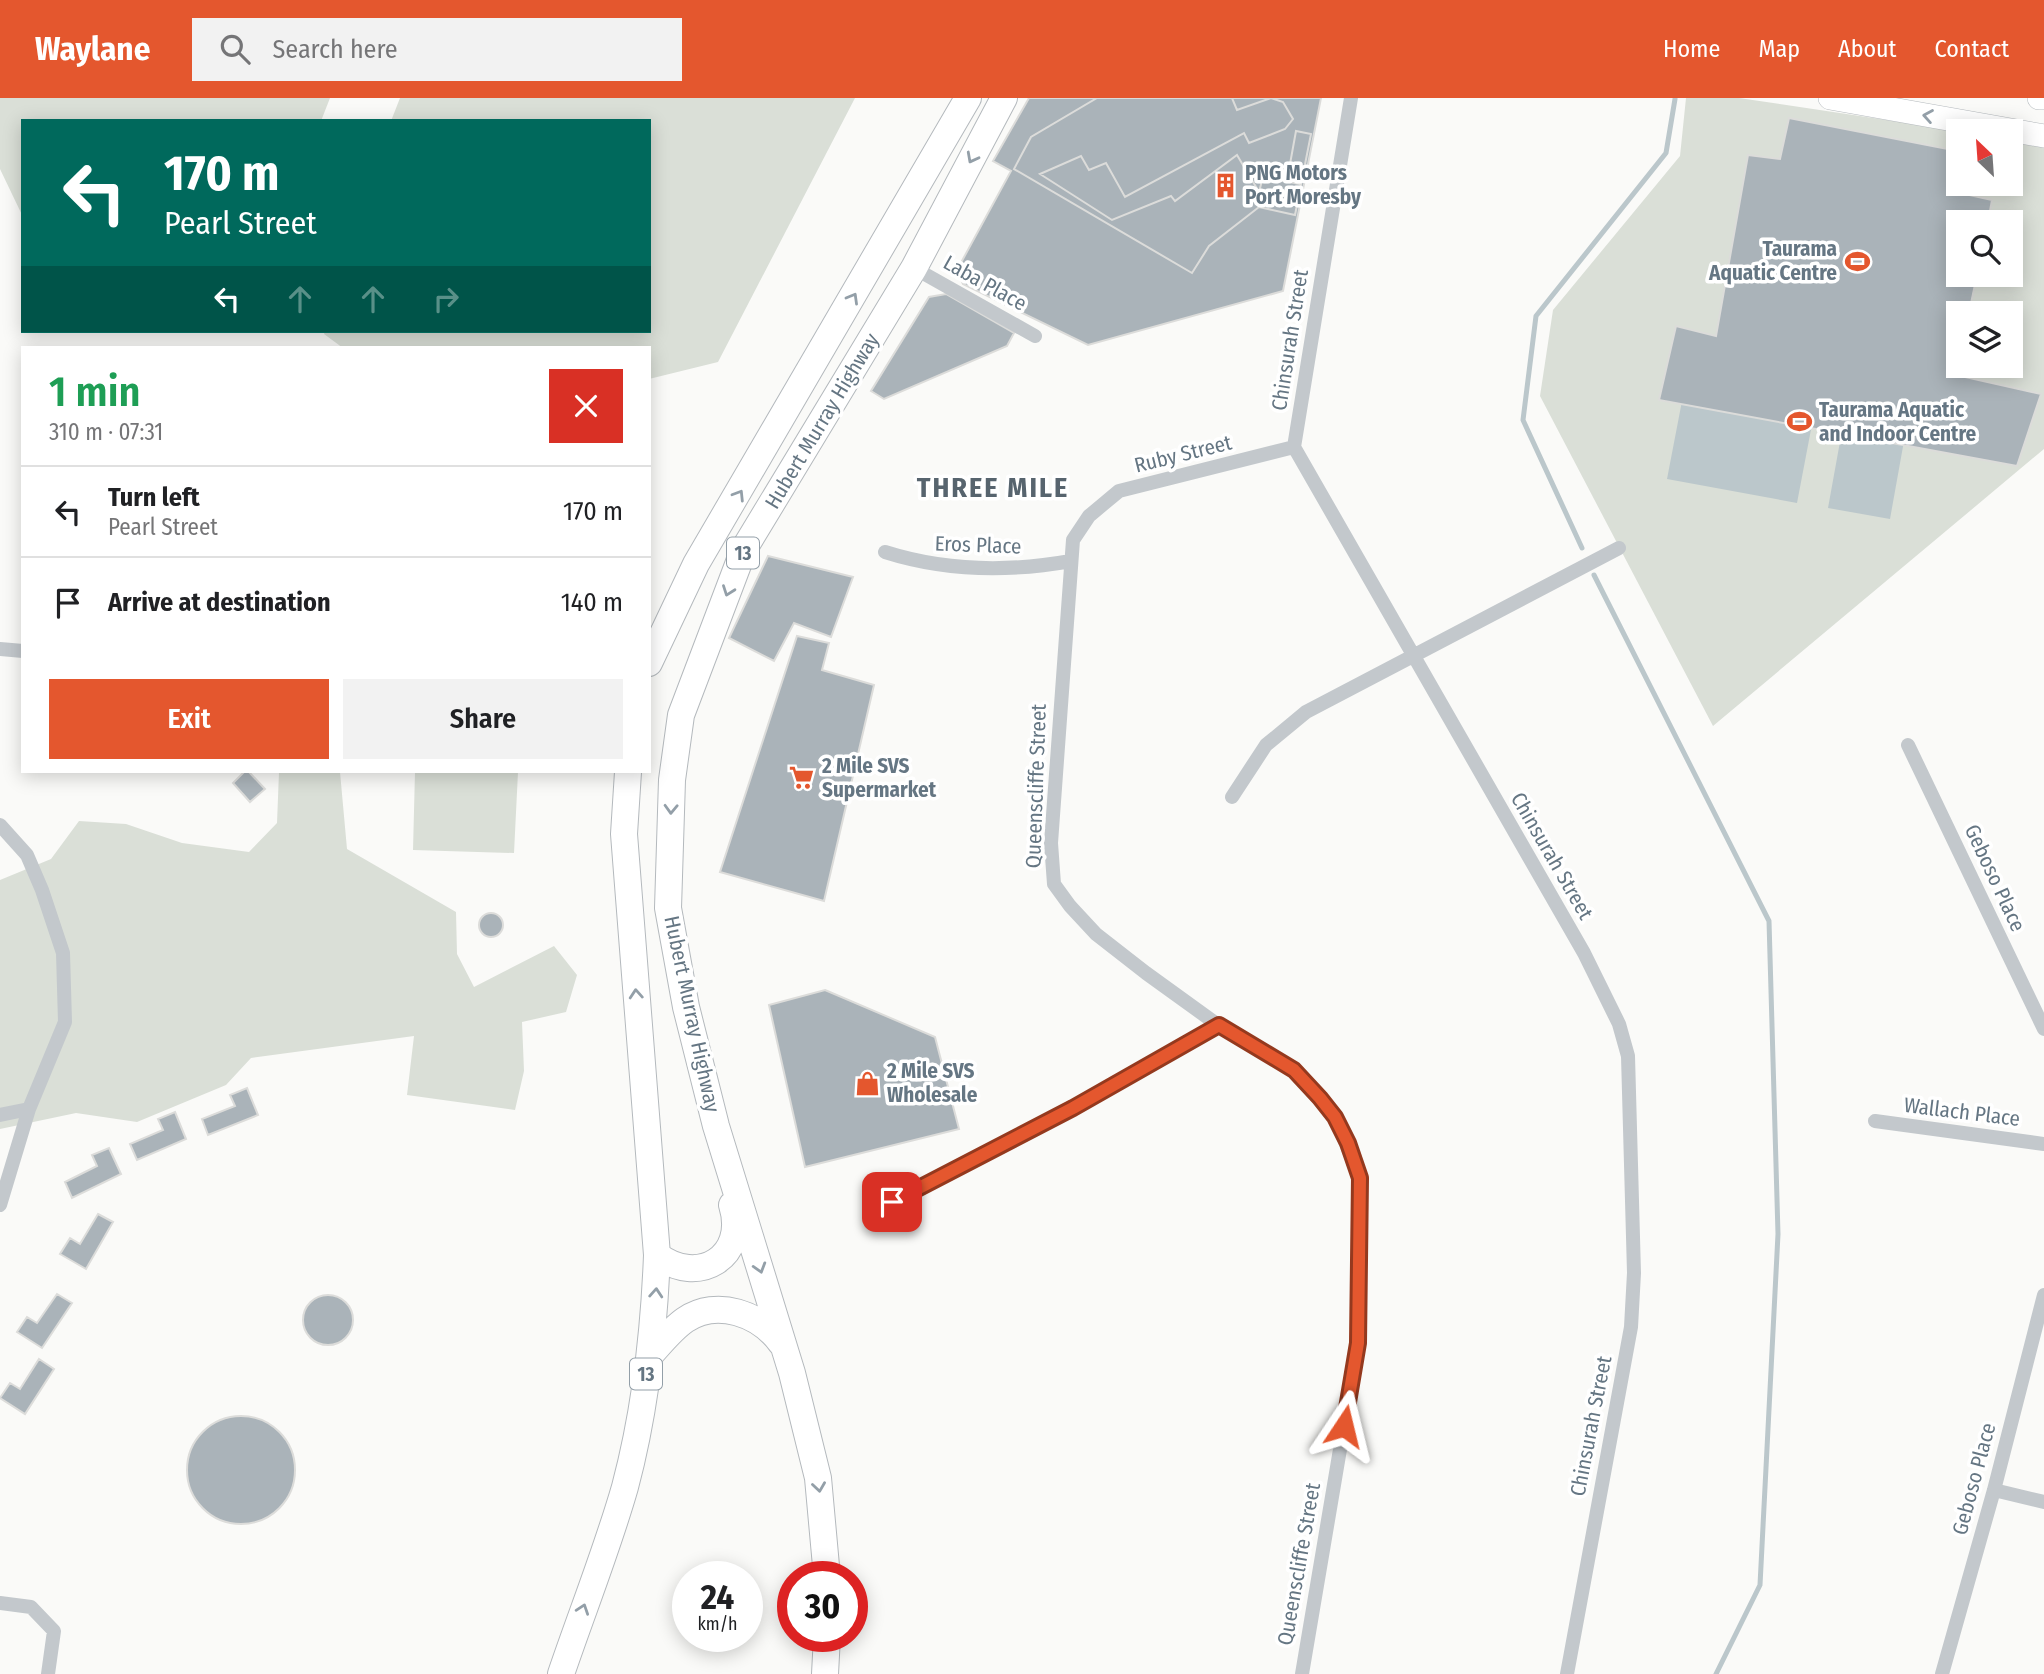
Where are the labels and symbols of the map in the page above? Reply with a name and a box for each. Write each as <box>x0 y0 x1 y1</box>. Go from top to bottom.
one-way arrow <box>1923 109 1934 124</box>
north arrow <box>1946 119 2023 196</box>
one-way arrow <box>966 151 980 164</box>
place label: PNG Motors Port Moresby <box>1245 160 1362 210</box>
building icon: PNG Motors Port Moresby <box>1211 171 1239 199</box>
place label: Taurama Aquatic Centre <box>1708 236 1837 286</box>
sports icon: Taurama Aquatic Centre <box>1843 247 1871 275</box>
street label: Laba Place <box>939 250 1031 316</box>
street label: Chinsurah Street <box>1266 267 1314 412</box>
one-way arrow <box>845 293 858 306</box>
street label: Hubert Murray Highway <box>759 328 885 514</box>
place label: Taurama Aquatic and Indoor Centre <box>1819 397 1977 447</box>
sports icon: Taurama Aquatic and Indoor Centre <box>1785 408 1813 436</box>
street label: Ruby Street <box>1132 429 1235 479</box>
district label: THREE MILE <box>917 471 1069 504</box>
one-way arrow <box>730 490 743 503</box>
street label: Eros Place <box>934 530 1022 560</box>
road number: 13 <box>727 538 759 568</box>
one-way arrow <box>722 584 736 596</box>
street label: Queenscliffe Street <box>1020 703 1052 869</box>
place label: 2 Mile SVS Supermarket <box>821 753 937 803</box>
supermarket icon: 2 Mile SVS Supermarket <box>788 764 816 792</box>
street label: Chinsurah Street <box>1505 788 1599 924</box>
one-way arrow <box>663 804 678 815</box>
street label: Geboso Place <box>1959 820 2031 936</box>
street label: Hubert Murray Highway <box>658 913 726 1115</box>
one-way arrow <box>629 989 644 1000</box>
place label: 2 Mile SVS Wholesale <box>886 1058 978 1108</box>
shop icon: 2 Mile SVS Wholesale <box>853 1069 881 1097</box>
street label: Wallach Place <box>1902 1092 2022 1132</box>
pin <box>862 1172 922 1232</box>
one-way arrow <box>751 1262 766 1274</box>
one-way arrow <box>648 1288 663 1299</box>
street label: Chinsurah Street <box>1565 1353 1617 1498</box>
road number: 13 <box>630 1358 662 1390</box>
position arrow <box>1307 1389 1381 1463</box>
street label: Geboso Place <box>1947 1420 2001 1538</box>
street label: Queenscliffe Street <box>1272 1481 1326 1647</box>
one-way arrow <box>812 1482 827 1493</box>
speed limit sign: 30 <box>777 1561 868 1652</box>
one-way arrow <box>575 1604 589 1616</box>

